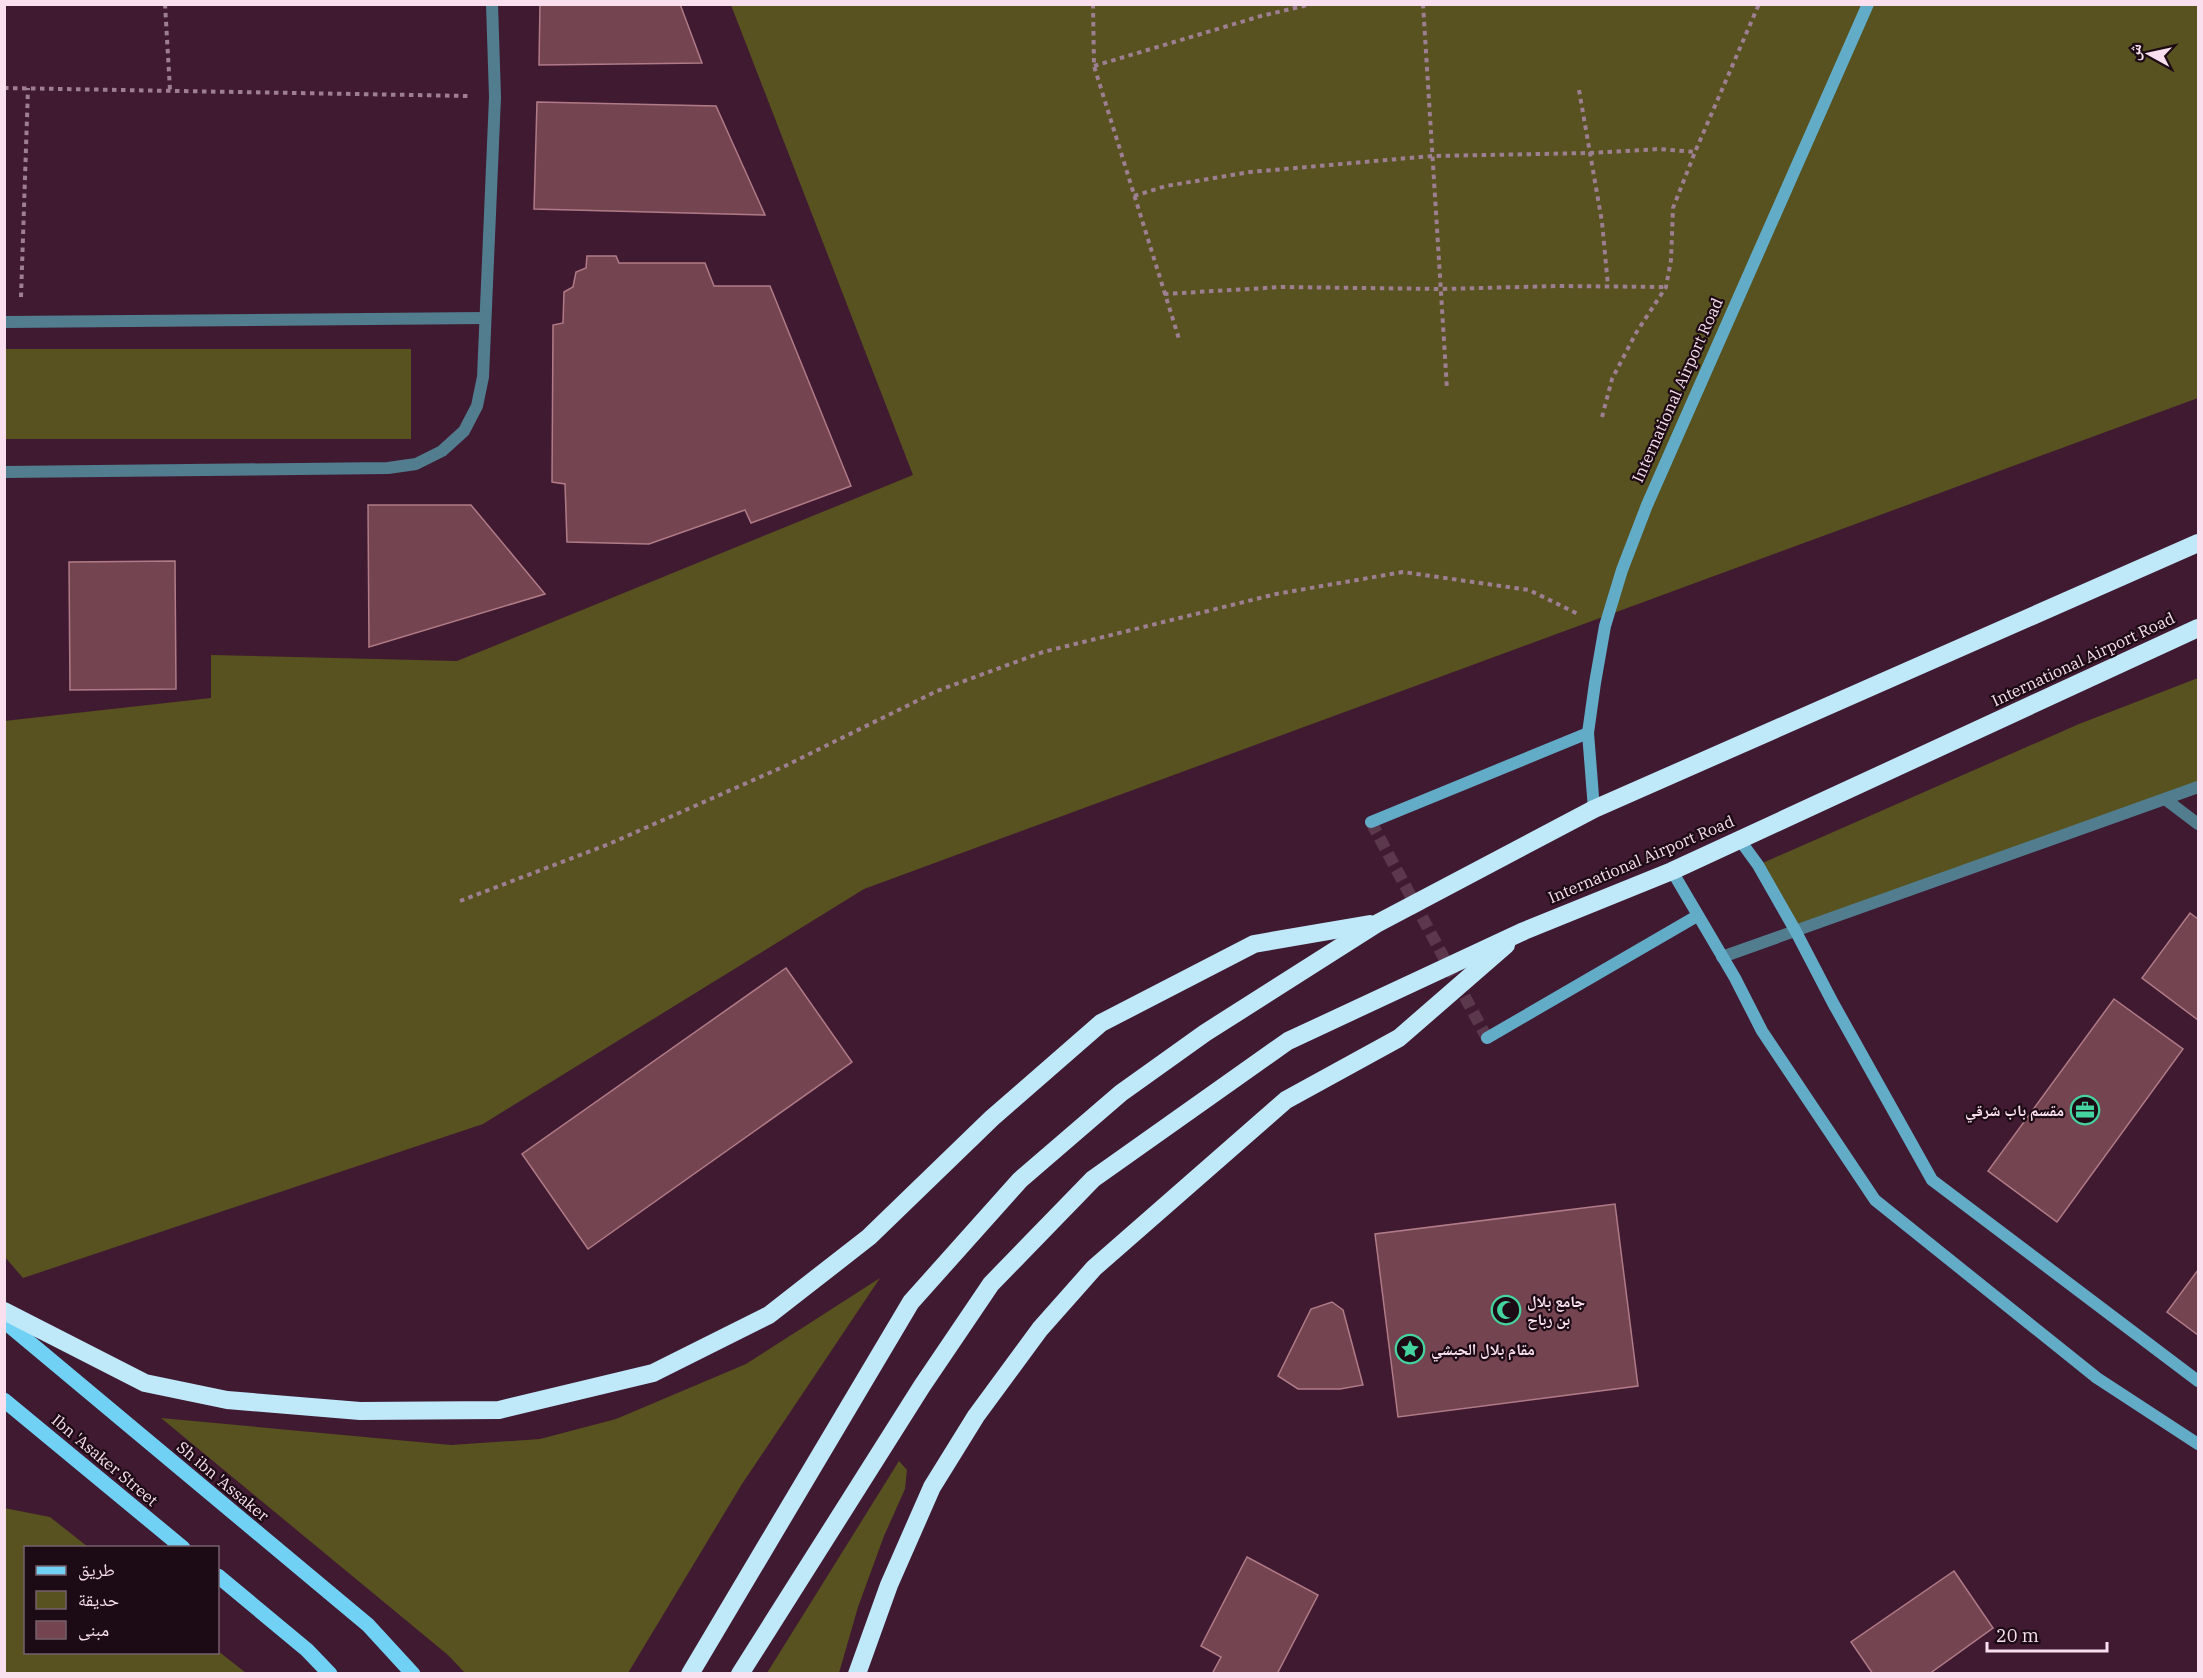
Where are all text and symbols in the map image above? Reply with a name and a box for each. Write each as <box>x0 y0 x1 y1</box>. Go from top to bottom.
north arrow <box>2119 24 2179 84</box>
text: ش <box>2123 42 2145 62</box>
street label: International Airport Road <box>1627 294 1727 485</box>
street label: International Airport Road <box>1988 608 2178 710</box>
street label: International Airport Road <box>1545 811 1737 907</box>
office icon: مقسم باب شرقي <box>2069 1094 2101 1126</box>
place label: مقسم باب شرقي <box>1965 1100 2064 1123</box>
place label: جامع بلال بن رباح <box>1527 1291 1585 1330</box>
mosque icon: جامع بلال بن رباح <box>1490 1294 1522 1326</box>
place icon: مقام بلال الحبشي <box>1394 1333 1426 1365</box>
place label: مقام بلال الحبشي <box>1431 1339 1535 1362</box>
street label: Ibn 'Asaker Street <box>48 1410 162 1510</box>
street label: Sh ibn 'Assaker <box>173 1437 273 1525</box>
legend <box>24 1546 219 1654</box>
text: طريق <box>78 1558 115 1581</box>
text: حديقة <box>78 1588 119 1611</box>
scale bar <box>1987 1615 2107 1653</box>
text: مبنى <box>78 1618 109 1641</box>
text: 20 m <box>1996 1624 2039 1647</box>

